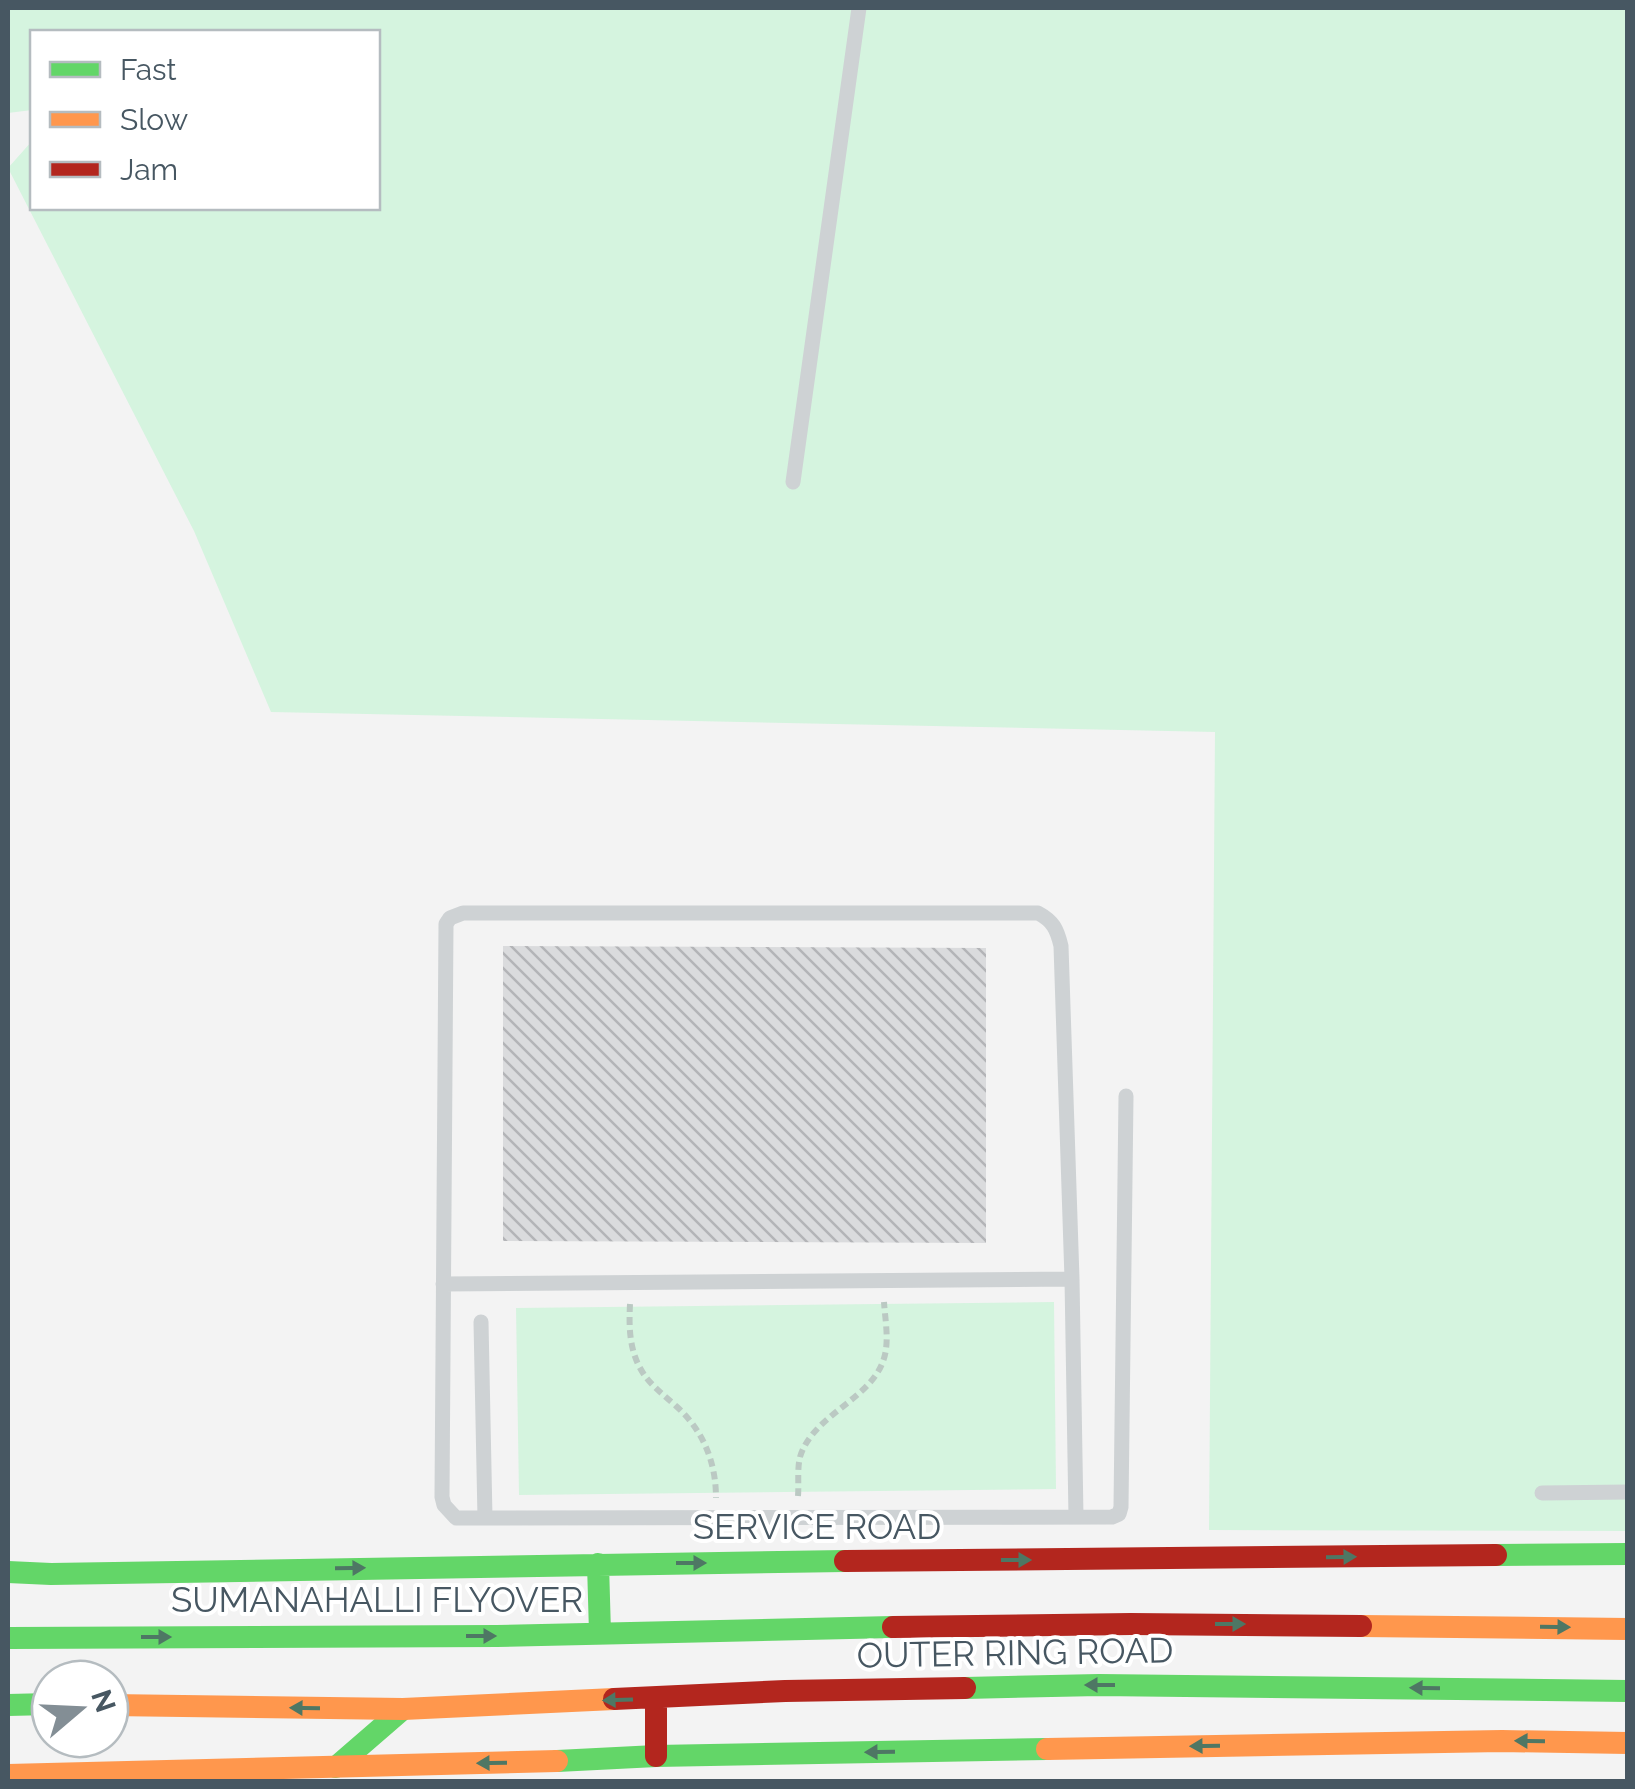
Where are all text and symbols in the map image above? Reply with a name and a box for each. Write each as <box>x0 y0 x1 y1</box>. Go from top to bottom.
legend <box>30 30 380 210</box>
text: Fast <box>120 52 177 87</box>
text: Slow <box>120 102 188 137</box>
text: Jam <box>120 152 178 187</box>
street label: SERVICE ROAD <box>693 1506 941 1547</box>
one-way arrow <box>1326 1549 1358 1565</box>
one-way arrow <box>1001 1552 1033 1568</box>
one-way arrow <box>676 1555 708 1571</box>
one-way arrow <box>334 1560 366 1576</box>
street label: SUMANAHALLI FLYOVER <box>171 1579 583 1620</box>
one-way arrow <box>1215 1616 1247 1632</box>
one-way arrow <box>1540 1619 1572 1635</box>
one-way arrow <box>465 1628 497 1644</box>
one-way arrow <box>140 1629 172 1645</box>
street label: OUTER RING ROAD <box>856 1629 1174 1676</box>
north arrow <box>30 1659 130 1759</box>
one-way arrow <box>1084 1677 1116 1693</box>
one-way arrow <box>1409 1679 1441 1695</box>
text: N <box>84 1686 122 1717</box>
one-way arrow <box>602 1692 634 1708</box>
one-way arrow <box>289 1700 321 1716</box>
one-way arrow <box>1514 1733 1546 1749</box>
one-way arrow <box>1189 1739 1221 1755</box>
one-way arrow <box>864 1745 896 1761</box>
one-way arrow <box>476 1756 508 1772</box>

